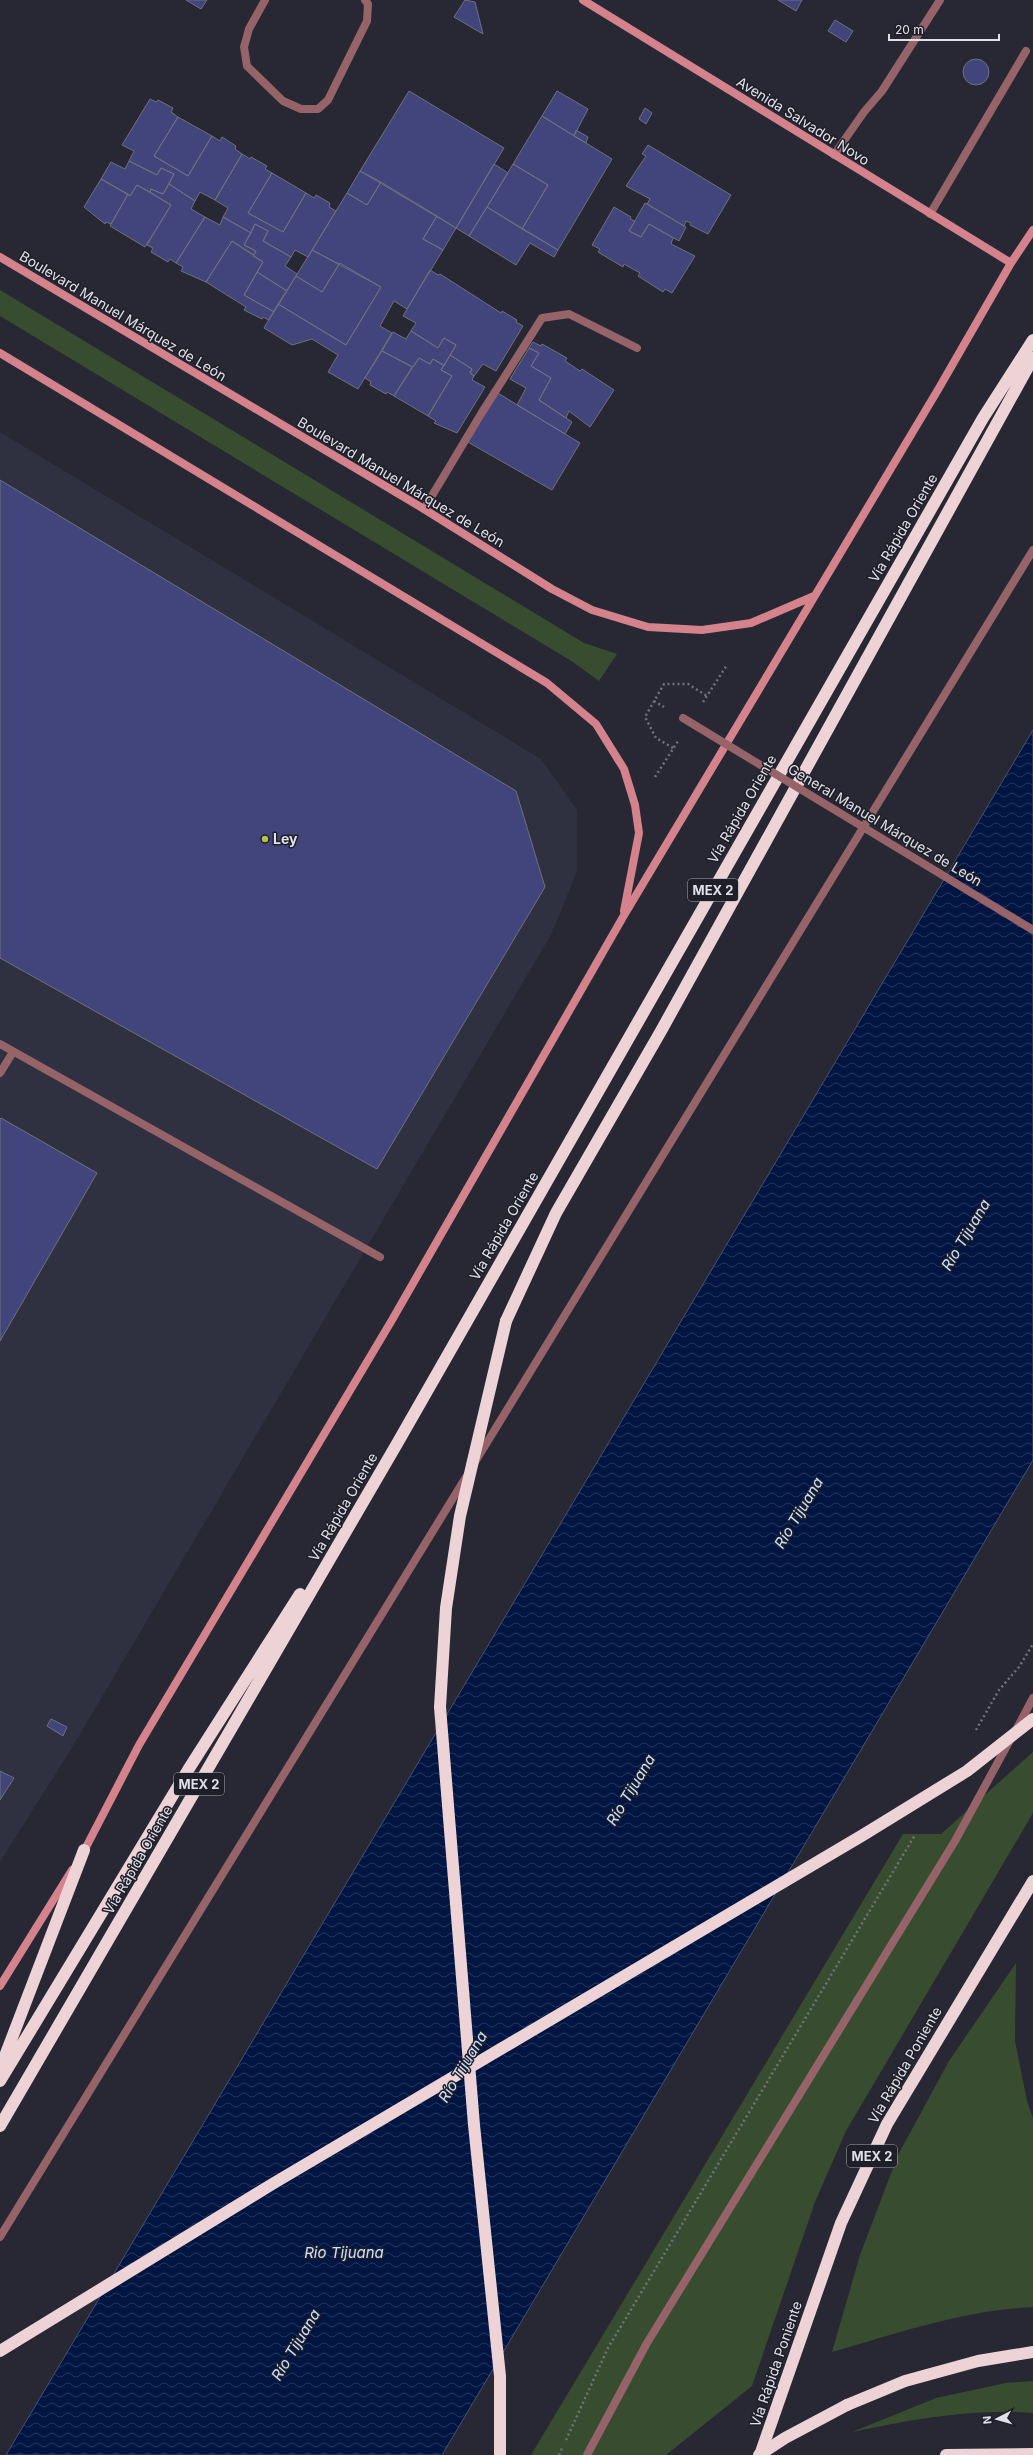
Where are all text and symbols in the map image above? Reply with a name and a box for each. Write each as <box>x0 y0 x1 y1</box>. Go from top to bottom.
scale bar <box>889 16 999 42</box>
text: 20 m <box>895 22 924 37</box>
street label: Avenida Salvador Novo <box>734 73 873 168</box>
street label: Boulevard Manuel Márquez de León <box>17 247 230 384</box>
street label: Boulevard Manuel Márquez de León <box>295 413 508 550</box>
street label: Vía Rápida Oriente <box>865 470 941 585</box>
street label: Vía Rápida Oriente <box>704 751 780 866</box>
street label: General Manuel Márquez de León <box>785 760 985 889</box>
place label: Ley <box>273 830 298 847</box>
marker: Ley <box>260 834 270 844</box>
road number: MEX 2 <box>688 879 738 901</box>
street label: Vía Rápida Oriente <box>466 1168 542 1283</box>
water label: Río Tijuana <box>937 1196 994 1274</box>
street label: Vía Rápida Oriente <box>305 1449 381 1564</box>
water label: Río Tijuana <box>770 1474 827 1552</box>
water label: Río Tijuana <box>602 1751 659 1829</box>
road number: MEX 2 <box>174 1773 224 1795</box>
street label: Vía Rápida Oriente <box>100 1802 176 1917</box>
street label: Vía Rápida Poniente <box>864 2003 945 2126</box>
water label: Río Tijuana <box>434 2028 491 2106</box>
road number: MEX 2 <box>847 2145 897 2167</box>
water label: Rio Tijuana <box>304 2243 384 2262</box>
street label: Vía Rápida Poniente <box>746 2299 805 2429</box>
water label: Río Tijuana <box>267 2306 324 2384</box>
north arrow <box>977 2399 1017 2439</box>
text: N <box>980 2415 994 2425</box>

